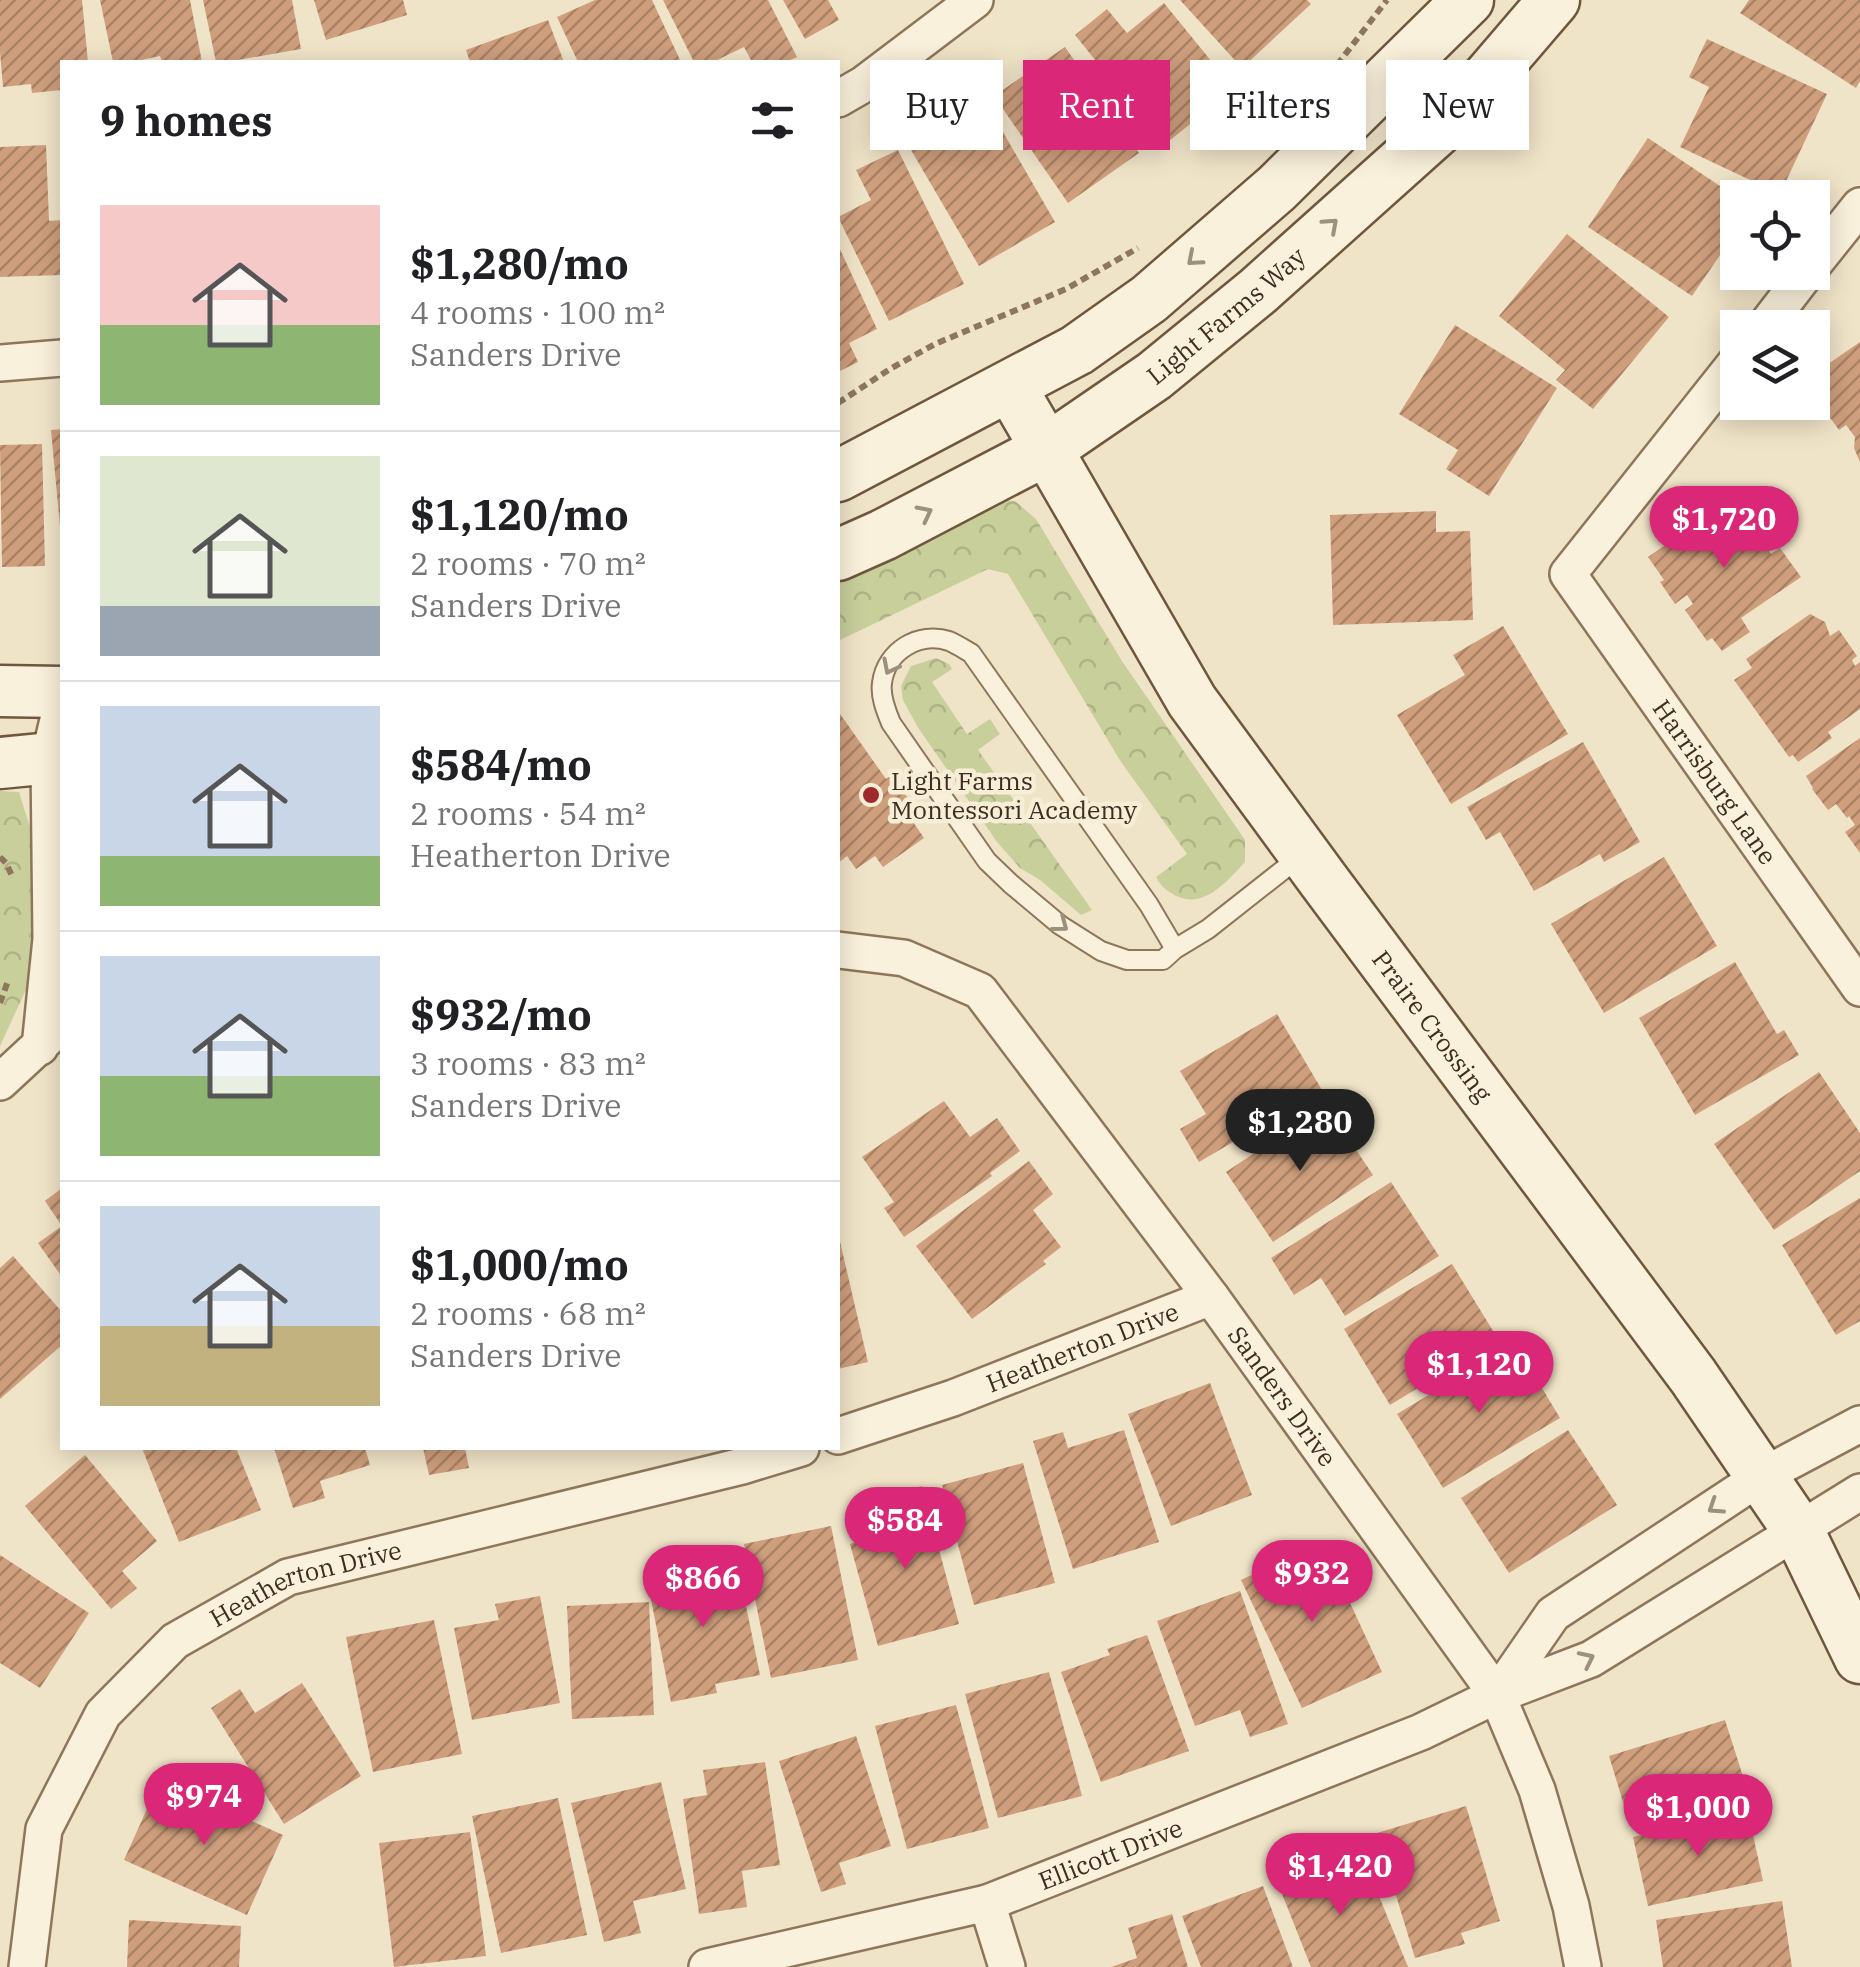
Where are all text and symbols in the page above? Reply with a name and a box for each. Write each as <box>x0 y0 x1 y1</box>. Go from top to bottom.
chip: Buy <box>870 60 1003 150</box>
chip: Rent <box>1023 60 1170 150</box>
chip: Filters <box>1190 60 1366 150</box>
chip: New <box>1386 60 1529 150</box>
text: 9 homes <box>100 93 273 148</box>
icon: filters <box>745 93 800 148</box>
map controls <box>1720 180 1830 420</box>
button: locate <box>1720 180 1830 290</box>
one-way arrow <box>1319 218 1338 236</box>
text: $1,280/mo <box>410 236 629 291</box>
street label: Light Farms Way <box>1140 239 1313 391</box>
icon: home <box>180 245 300 365</box>
one-way arrow <box>1188 248 1206 266</box>
text: 4 rooms · 100 m² <box>410 291 665 333</box>
button: layers <box>1720 310 1830 420</box>
text: Sanders Drive <box>410 333 621 375</box>
pin: $1,720 <box>1643 486 1805 571</box>
text: $1,120/mo <box>410 487 629 542</box>
icon: home <box>180 496 300 616</box>
text: $1,720 <box>1672 497 1776 539</box>
one-way arrow <box>915 506 933 525</box>
text: 2 rooms · 70 m² <box>410 542 646 584</box>
text: Sanders Drive <box>410 584 621 626</box>
one-way arrow <box>883 657 902 675</box>
street label: Harrisburg Lane <box>1646 693 1785 871</box>
text: $584/mo <box>410 737 592 792</box>
icon: home <box>180 746 300 866</box>
place label: Light Farms Montessori Academy <box>891 764 1138 826</box>
marker: Light Farms Montessori Academy <box>860 784 882 806</box>
text: 2 rooms · 54 m² <box>410 792 646 834</box>
text: Heatherton Drive <box>410 834 671 876</box>
one-way arrow <box>1050 913 1068 930</box>
street label: Praire Crossing <box>1365 943 1500 1109</box>
text: $932/mo <box>410 987 592 1042</box>
icon: home <box>180 996 300 1116</box>
text: 3 rooms · 83 m² <box>410 1042 646 1084</box>
text: Sanders Drive <box>410 1084 621 1126</box>
pin: $1,280 <box>1219 1089 1381 1174</box>
text: $1,280 <box>1248 1100 1352 1142</box>
text: $1,000/mo <box>410 1237 629 1292</box>
icon: home <box>180 1246 300 1366</box>
text: 2 rooms · 68 m² <box>410 1292 646 1334</box>
street label: Heatherton Drive <box>981 1294 1183 1399</box>
street label: Sanders Drive <box>1221 1319 1344 1473</box>
pin: $1,120 <box>1398 1331 1560 1416</box>
text: Sanders Drive <box>410 1334 621 1376</box>
text: $1,120 <box>1427 1342 1531 1384</box>
pin: $584 <box>846 1487 964 1572</box>
one-way arrow <box>1707 1495 1726 1513</box>
text: $584 <box>867 1498 943 1540</box>
street label: Heatherton Drive <box>203 1533 405 1634</box>
pin: $932 <box>1253 1540 1371 1625</box>
pin: $866 <box>644 1545 762 1630</box>
text: $932 <box>1274 1551 1350 1593</box>
text: $866 <box>665 1556 741 1598</box>
one-way arrow <box>1577 1651 1595 1671</box>
pin: $974 <box>145 1763 263 1848</box>
text: $974 <box>166 1774 242 1816</box>
pin: $1,000 <box>1617 1774 1779 1859</box>
text: $1,000 <box>1646 1785 1750 1827</box>
street label: Ellicott Drive <box>1034 1811 1187 1897</box>
pin: $1,420 <box>1259 1833 1421 1918</box>
text: $1,420 <box>1288 1844 1392 1886</box>

